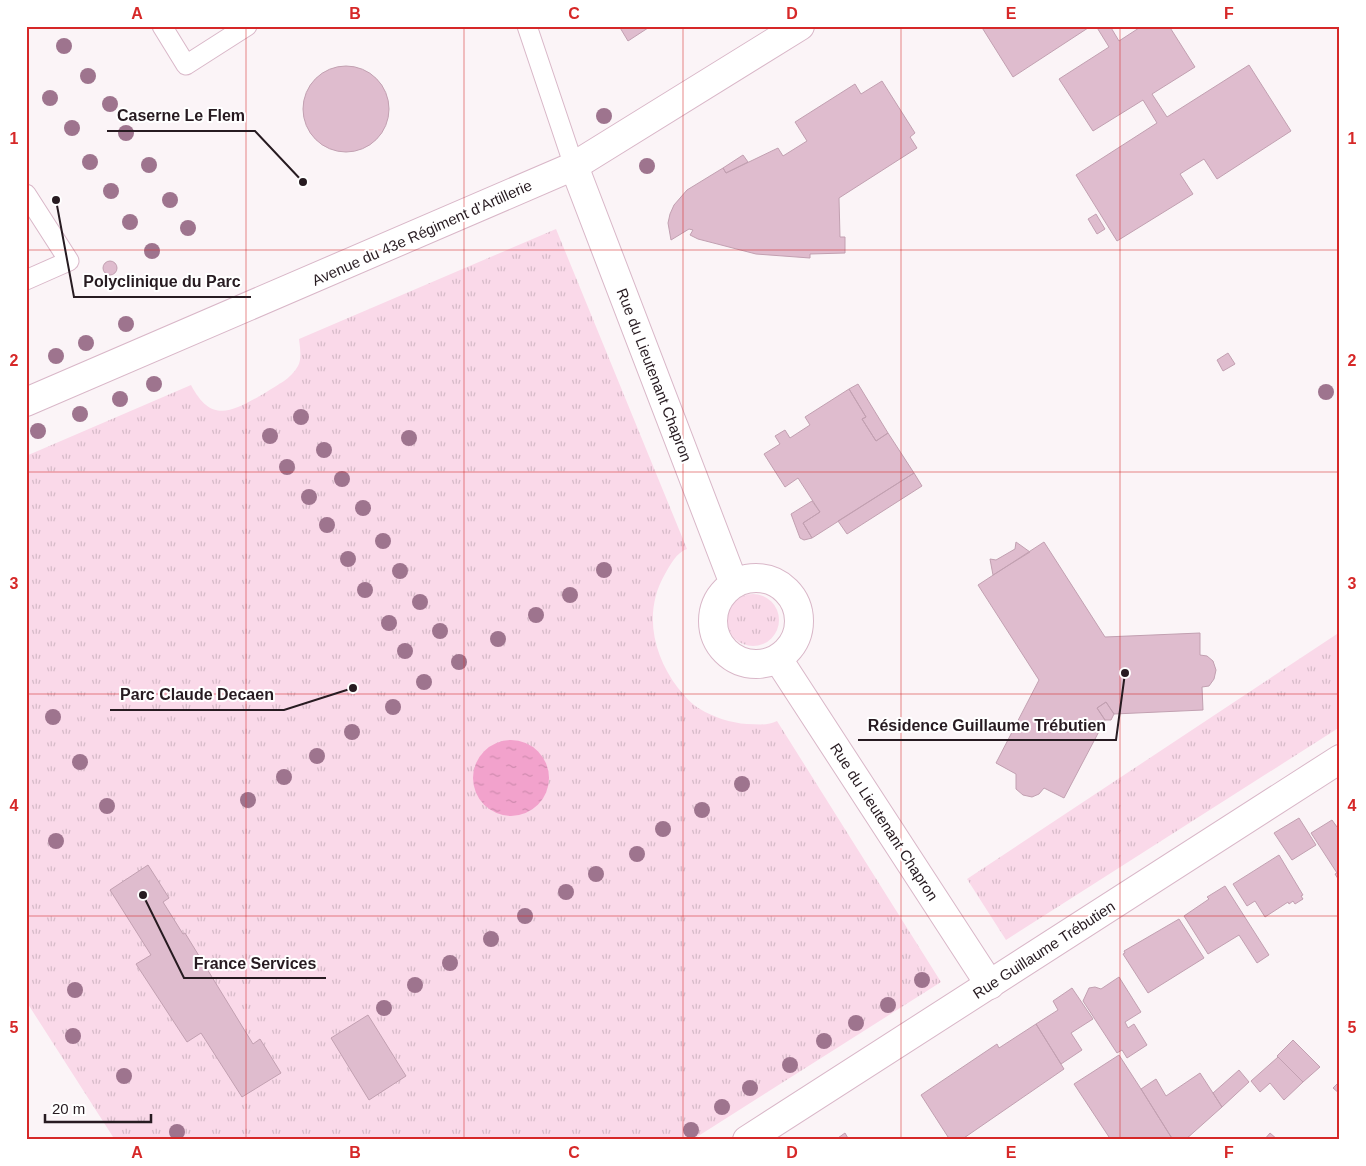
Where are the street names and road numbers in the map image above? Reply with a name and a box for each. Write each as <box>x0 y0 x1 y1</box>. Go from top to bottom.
street label: Avenue du 43e Régiment d'Artillerie <box>309 176 534 289</box>
street label: Rue du Lieutenant Chapron <box>614 286 695 464</box>
street label: Rue du Lieutenant Chapron <box>827 740 942 904</box>
street label: Rue Guillaume Trébutien <box>970 897 1118 1002</box>

